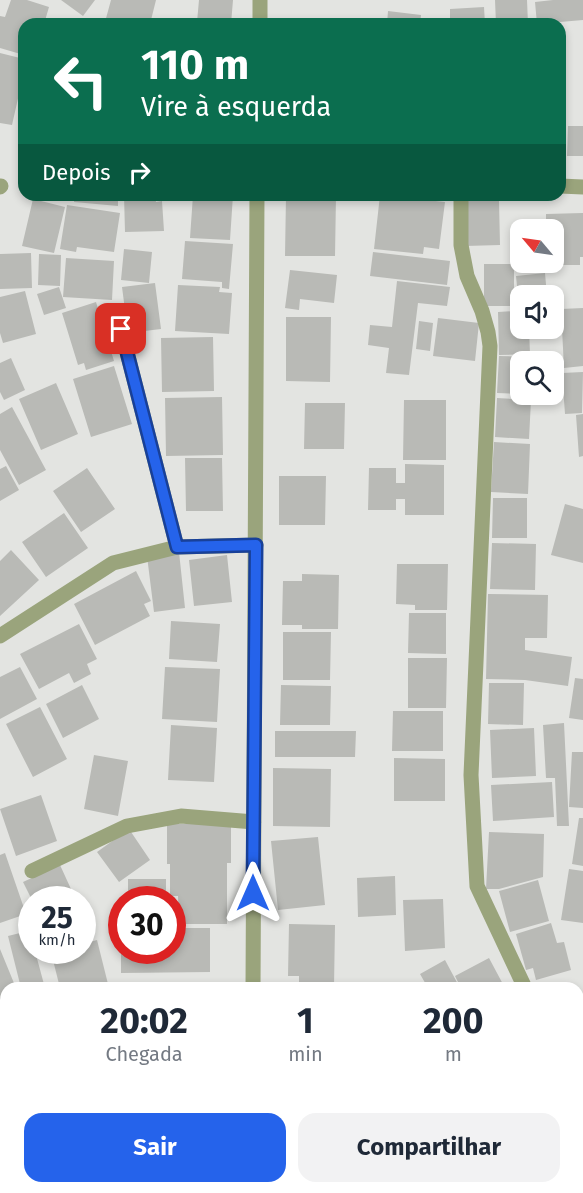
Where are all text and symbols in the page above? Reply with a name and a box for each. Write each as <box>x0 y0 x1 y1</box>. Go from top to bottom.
text: 110 m <box>141 40 249 90</box>
icon: left <box>42 42 120 120</box>
text: Vire à esquerda <box>141 91 331 123</box>
icon: right <box>123 156 156 189</box>
text: Depois <box>42 159 111 186</box>
north arrow <box>510 219 564 273</box>
map controls <box>510 219 564 405</box>
button: sound <box>510 285 564 339</box>
pin <box>95 303 146 354</box>
icon: arrive <box>104 312 137 345</box>
button: search <box>510 351 564 405</box>
position arrow <box>221 861 285 925</box>
speed limit sign: 30 <box>108 886 186 964</box>
text: 25 <box>41 900 73 936</box>
text: km/h <box>38 931 76 949</box>
text: 20:02 <box>100 999 188 1043</box>
text: 1 <box>297 999 314 1043</box>
text: 200 <box>423 999 484 1043</box>
text: Chegada <box>105 1042 183 1066</box>
text: min <box>288 1042 323 1066</box>
text: m <box>445 1042 462 1066</box>
button: Sair <box>24 1113 286 1182</box>
button: Compartilhar <box>298 1113 560 1182</box>

